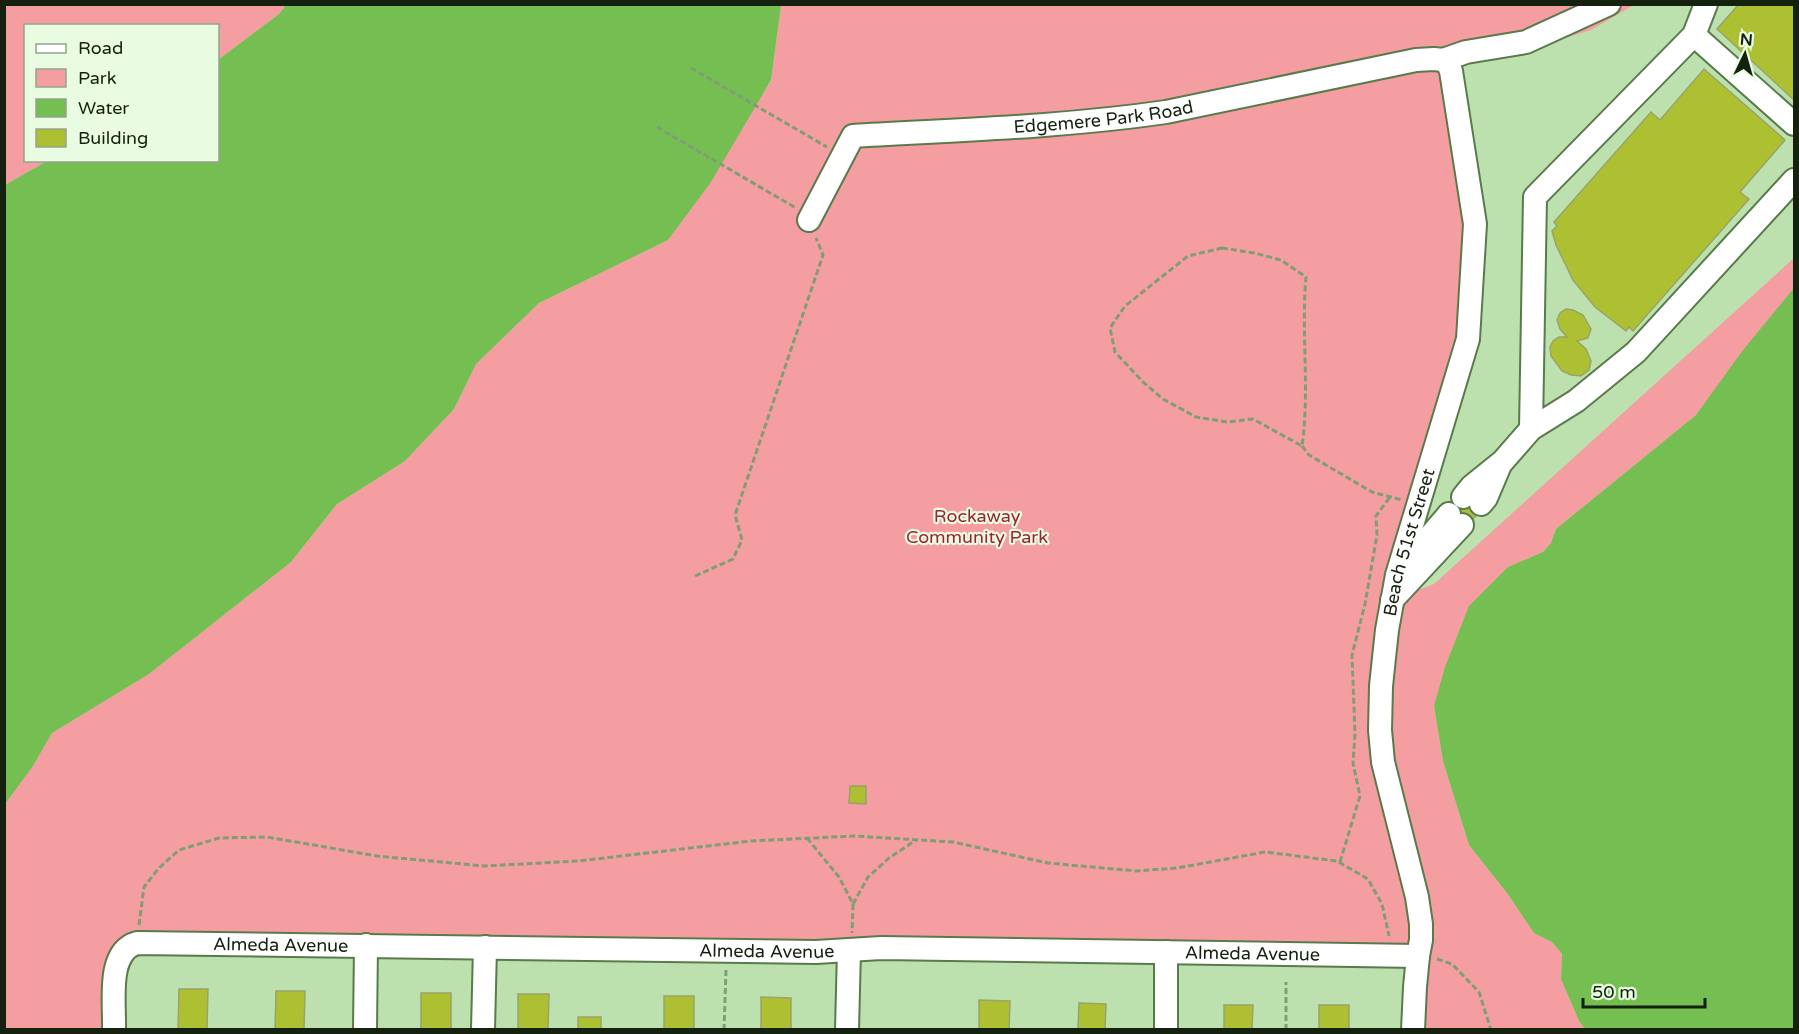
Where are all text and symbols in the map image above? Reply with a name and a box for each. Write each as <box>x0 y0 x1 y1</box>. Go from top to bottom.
legend <box>24 24 219 162</box>
north arrow <box>1715 24 1775 84</box>
text: N <box>1739 30 1753 51</box>
text: Road <box>78 37 123 59</box>
text: Park <box>78 67 117 89</box>
street label: Edgemere Park Road <box>1013 96 1195 138</box>
text: Water <box>78 97 129 119</box>
text: Building <box>78 127 148 149</box>
street label: Beach 51st Street <box>1379 466 1439 618</box>
park label: Rockaway Community Park <box>906 505 1048 548</box>
street label: Almeda Avenue <box>213 933 348 957</box>
street label: Almeda Avenue <box>699 939 835 963</box>
street label: Almeda Avenue <box>1185 942 1320 966</box>
scale bar <box>1583 971 1704 1009</box>
text: 50 m <box>1592 981 1636 1003</box>

